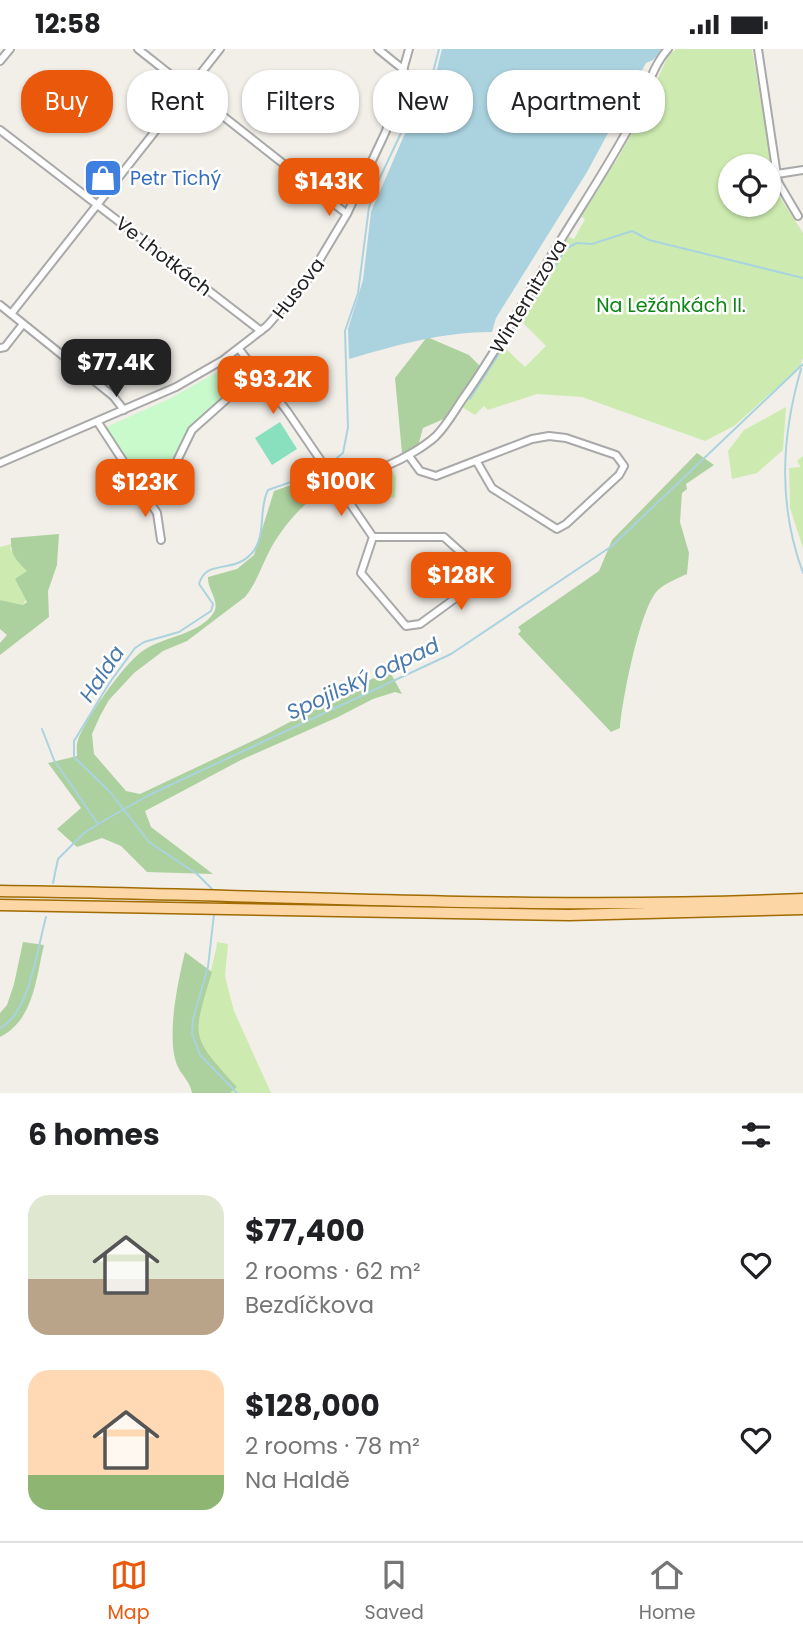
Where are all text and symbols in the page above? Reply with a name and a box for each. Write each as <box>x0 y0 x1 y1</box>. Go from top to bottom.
text: 12:58 <box>35 6 101 42</box>
chip: Buy <box>21 70 113 133</box>
chip: Rent <box>127 70 228 133</box>
chip: Filters <box>242 70 359 133</box>
chip: New <box>373 70 473 133</box>
chip: Apartment <box>487 70 665 133</box>
map controls <box>718 154 781 217</box>
button: locate <box>718 154 781 217</box>
shop icon: Petr Tichý <box>82 157 124 199</box>
pin: $143K <box>280 159 378 218</box>
place label: Petr Tichý <box>130 165 222 192</box>
text: $143K <box>294 165 364 197</box>
street label: Ve Lhotkách <box>110 210 217 303</box>
street label: Winternitzova <box>484 234 573 359</box>
street label: Husova <box>266 252 331 325</box>
park label: Na Ležánkách II. <box>596 292 746 319</box>
pin: $77.4K <box>59 339 173 399</box>
text: $77.4K <box>77 346 155 378</box>
pin: $93.2K <box>216 357 330 416</box>
text: $93.2K <box>234 363 312 395</box>
pin: $123K <box>96 459 194 519</box>
pin: $100K <box>292 459 390 518</box>
text: $100K <box>306 465 376 497</box>
text: $123K <box>112 466 178 498</box>
pin: $128K <box>412 553 510 612</box>
text: $128K <box>427 559 495 591</box>
water label: Spojilský odpad <box>282 630 445 727</box>
water label: Halda <box>72 640 131 708</box>
text: 6 homes <box>28 1113 160 1156</box>
icon: filters <box>737 1116 775 1154</box>
text: $77,400 <box>245 1209 365 1252</box>
icon: home <box>84 1223 168 1307</box>
icon: heart <box>737 1246 775 1284</box>
text: 2 rooms · 62 m² <box>245 1255 421 1287</box>
text: Bezdíčkova <box>245 1289 374 1321</box>
text: $128,000 <box>245 1384 380 1427</box>
icon: home <box>84 1398 168 1482</box>
icon: heart <box>737 1421 775 1459</box>
text: 2 rooms · 78 m² <box>245 1430 420 1462</box>
text: Na Haldě <box>245 1464 350 1496</box>
tab: Map <box>107 1556 150 1627</box>
tab: Saved <box>365 1556 424 1627</box>
tab: Home <box>639 1556 695 1627</box>

